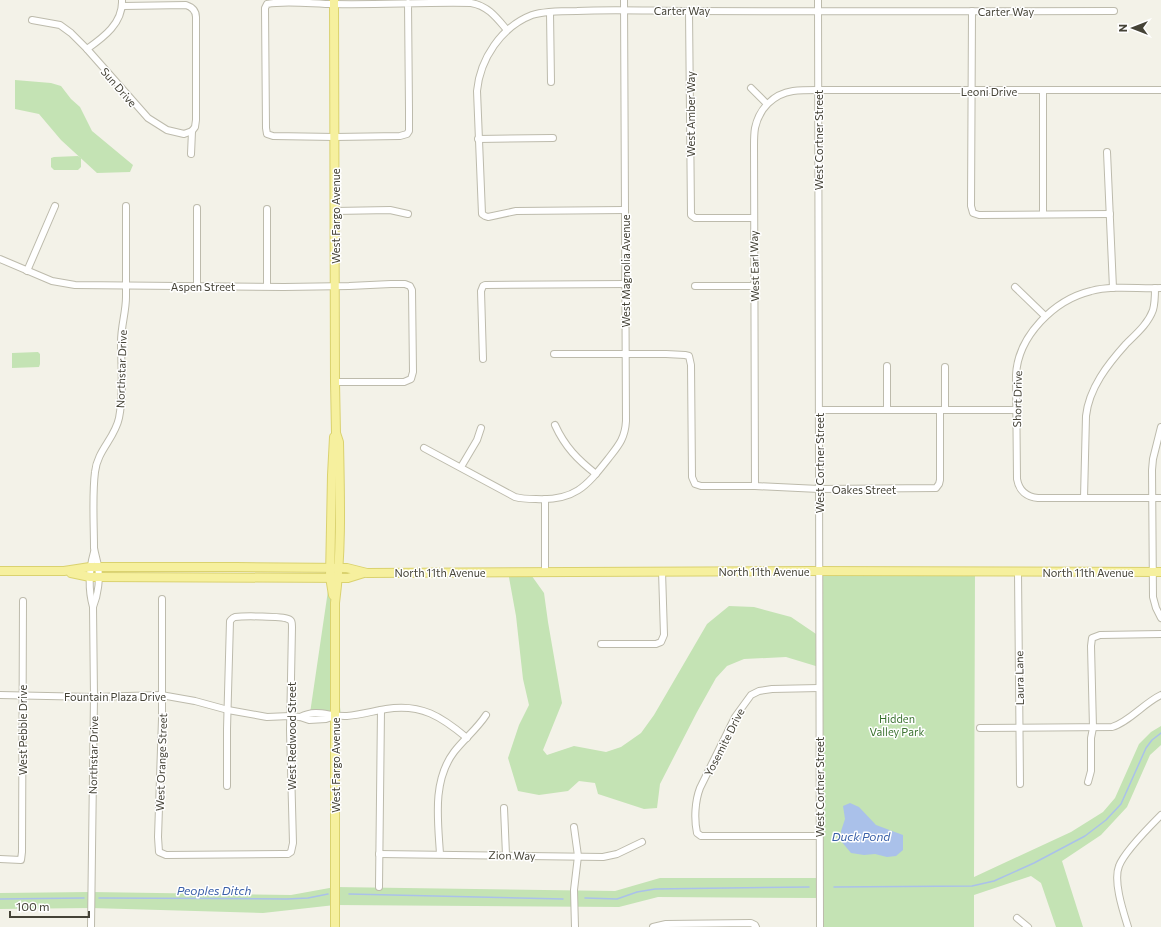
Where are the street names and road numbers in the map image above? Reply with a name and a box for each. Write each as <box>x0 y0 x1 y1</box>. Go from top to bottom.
street label: Carter Way <box>654 4 710 17</box>
street label: Carter Way <box>978 5 1034 18</box>
street label: Sun Drive <box>98 65 140 109</box>
street label: West Amber Way <box>684 71 697 157</box>
street label: Leoni Drive <box>961 85 1017 98</box>
street label: West Cortner Street <box>812 89 825 190</box>
street label: West Fargo Avenue <box>329 168 342 264</box>
street label: West Magnolia Avenue <box>619 214 632 328</box>
street label: West Earl Way <box>747 230 761 302</box>
street label: Aspen Street <box>171 280 236 293</box>
street label: Northstar Drive <box>113 329 129 408</box>
street label: Short Drive <box>1010 370 1024 428</box>
street label: West Cortner Street <box>813 412 826 513</box>
street label: Oakes Street <box>832 483 897 496</box>
street label: North 11th Avenue <box>718 565 810 578</box>
street label: North 11th Avenue <box>394 566 486 579</box>
street label: North 11th Avenue <box>1042 566 1134 579</box>
street label: Laura Lane <box>1012 650 1026 705</box>
street label: West Redwood Street <box>285 681 298 790</box>
street label: West Pebble Drive <box>16 684 29 775</box>
street label: Fountain Plaza Drive <box>64 690 166 703</box>
street label: Yosemite Drive <box>701 706 747 778</box>
street label: West Orange Street <box>153 712 169 811</box>
street label: Northstar Drive <box>86 716 100 794</box>
street label: West Fargo Avenue <box>329 717 342 813</box>
street label: West Cortner Street <box>813 736 826 837</box>
street label: Zion Way <box>488 848 536 862</box>

